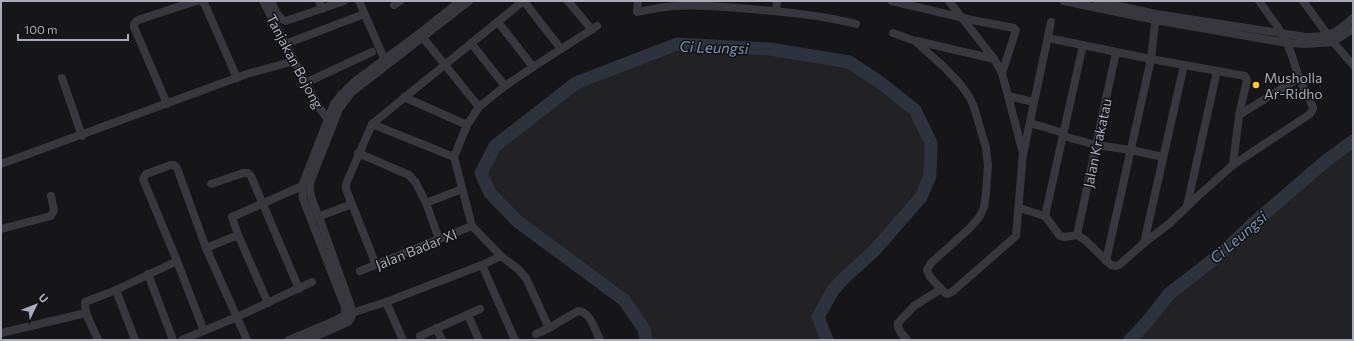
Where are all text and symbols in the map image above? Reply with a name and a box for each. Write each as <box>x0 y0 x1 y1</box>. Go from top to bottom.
street label: Tanjakan Bojong <box>263 11 327 112</box>
scale bar <box>18 16 128 42</box>
text: 100 m <box>24 22 58 36</box>
water label: Ci Leungsi <box>679 37 750 57</box>
place label: Musholla Ar-Ridho <box>1264 69 1323 102</box>
marker: Musholla Ar-Ridho <box>1251 80 1261 90</box>
street label: Jalan Krakatau <box>1079 97 1115 189</box>
water label: Ci Leungsi <box>1206 207 1271 267</box>
street label: Jalan Badar XI <box>373 225 459 273</box>
north arrow <box>16 285 56 325</box>
text: U <box>36 290 51 305</box>

